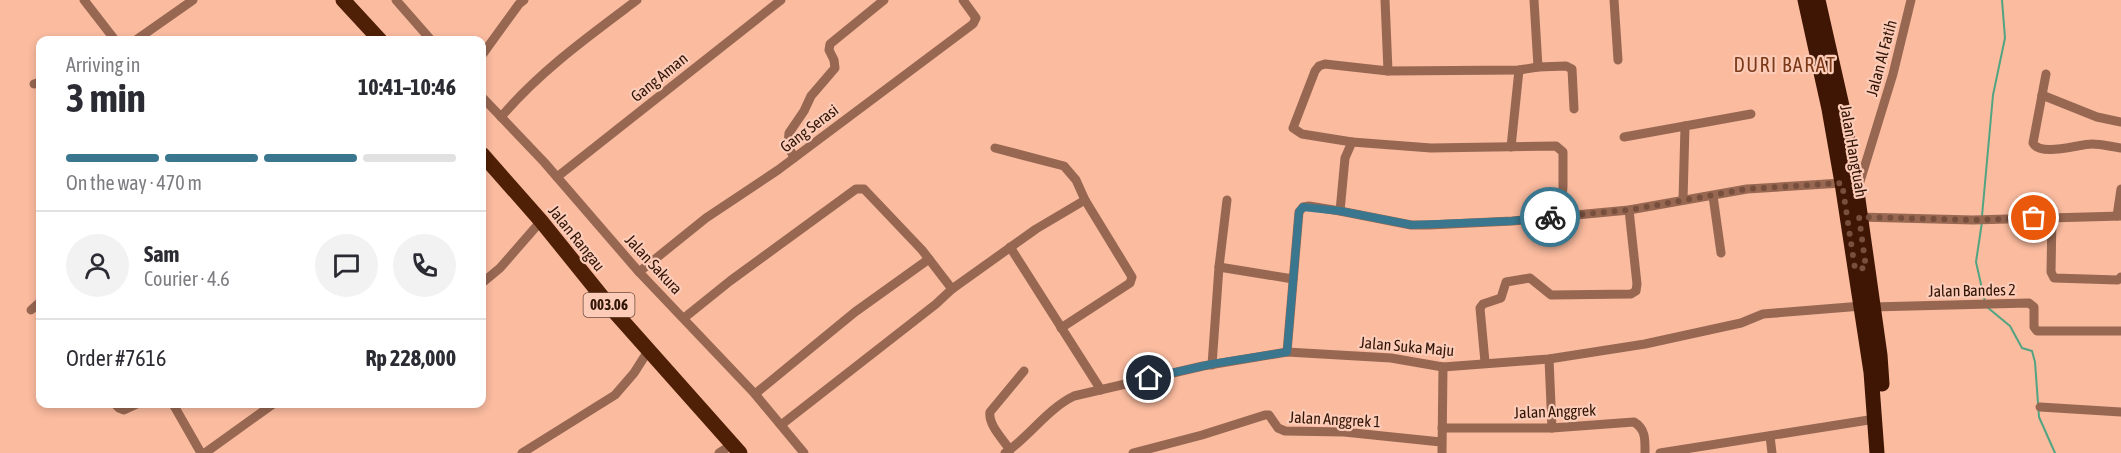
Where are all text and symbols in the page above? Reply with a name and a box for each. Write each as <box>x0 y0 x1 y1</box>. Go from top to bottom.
street label: Jalan Al Fatih <box>1862 18 1900 98</box>
street label: Gang Aman <box>627 49 691 106</box>
text: Arriving in <box>66 53 140 76</box>
district label: DURI BARAT <box>1734 53 1836 76</box>
text: 10:41–10:46 <box>358 74 456 100</box>
text: 3 min <box>66 76 146 120</box>
street label: Gang Serasi <box>776 100 842 156</box>
street label: Jalan Hangtuah <box>1836 104 1871 199</box>
text: On the way · 470 m <box>66 171 202 194</box>
courier <box>1520 187 1580 247</box>
pin <box>2008 192 2059 243</box>
icon: bike <box>1534 201 1567 234</box>
icon: bag <box>2017 201 2050 234</box>
street label: Jalan Rangau <box>544 202 609 275</box>
street label: Jalan Sakura <box>622 230 686 298</box>
button: person <box>66 234 129 297</box>
button: chat <box>315 234 378 297</box>
button: phone <box>393 234 456 297</box>
text: Sam <box>144 241 179 267</box>
text: Courier · 4.6 <box>144 267 230 290</box>
street label: Jalan Bandes 2 <box>1928 280 2016 300</box>
road number: 003.06 <box>584 293 634 317</box>
street label: Jalan Suka Maju <box>1359 333 1455 360</box>
text: Order #7616 <box>66 345 166 371</box>
text: Rp 228,000 <box>366 345 456 371</box>
pin <box>1123 352 1174 403</box>
icon: home <box>1132 361 1165 394</box>
street label: Jalan Anggrek <box>1514 401 1596 422</box>
street label: Jalan Anggrek 1 <box>1289 408 1381 431</box>

